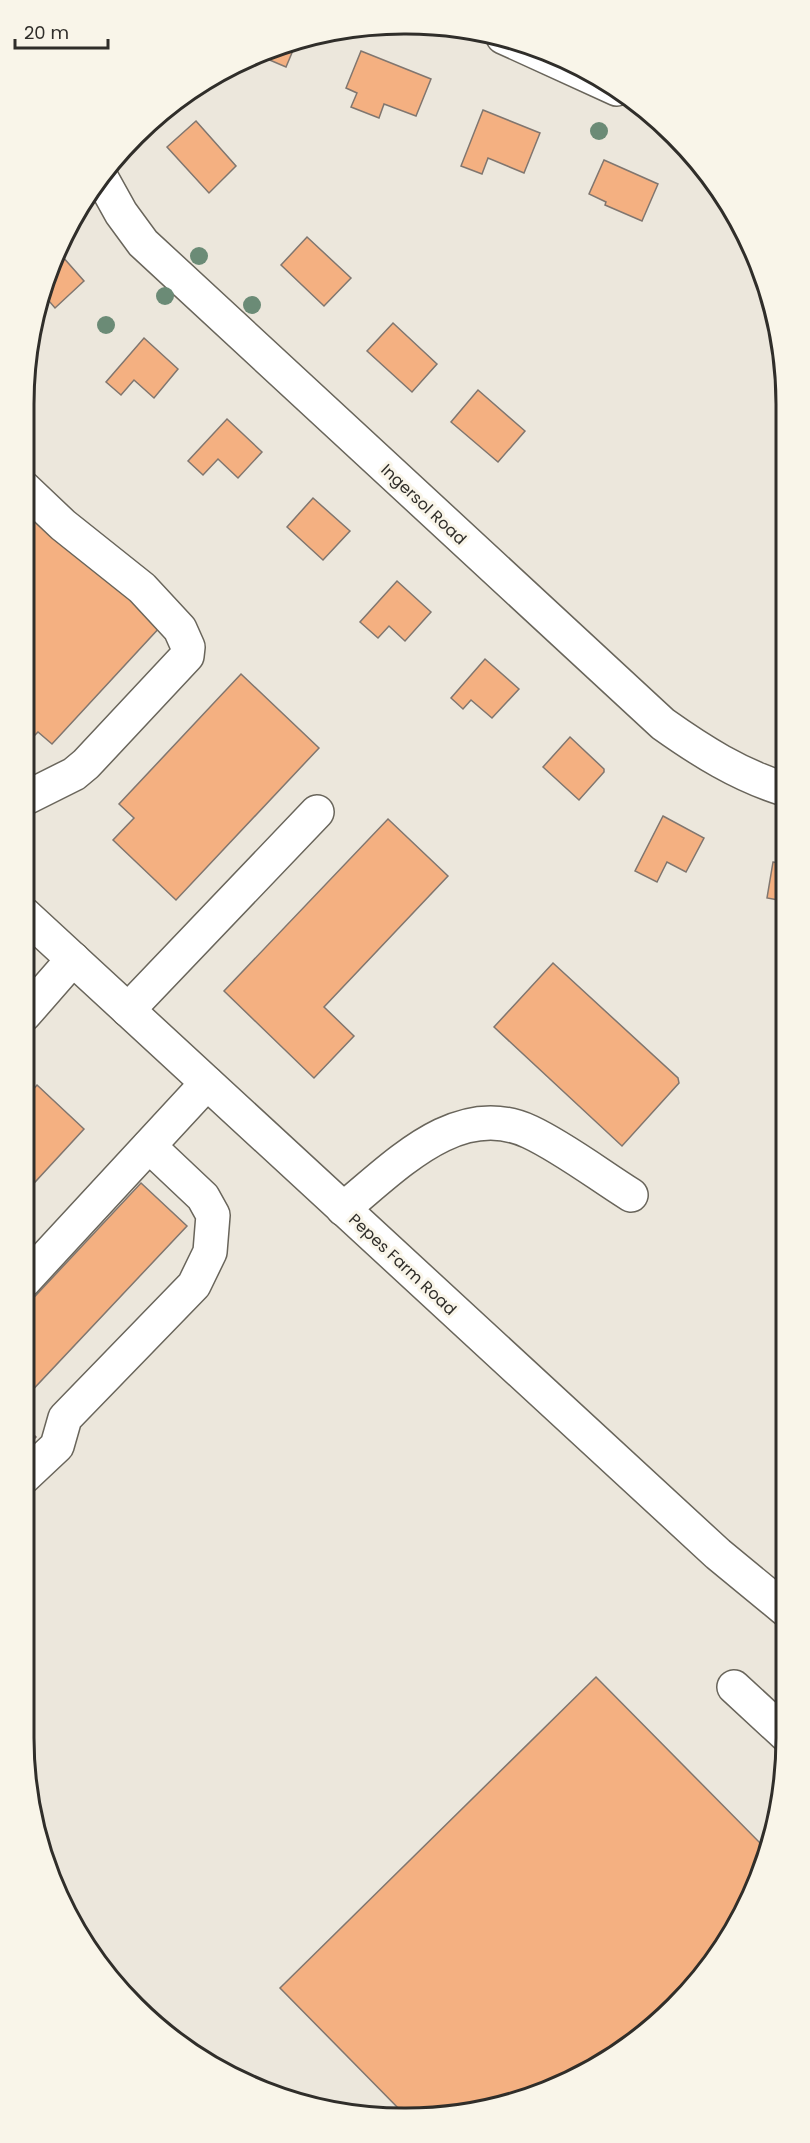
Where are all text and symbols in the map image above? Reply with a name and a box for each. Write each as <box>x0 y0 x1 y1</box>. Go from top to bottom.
scale bar <box>15 12 108 50</box>
text: 20 m <box>24 20 69 45</box>
street label: Ingersol Road <box>376 459 471 550</box>
street label: Pepes Farm Road <box>344 1208 462 1320</box>

